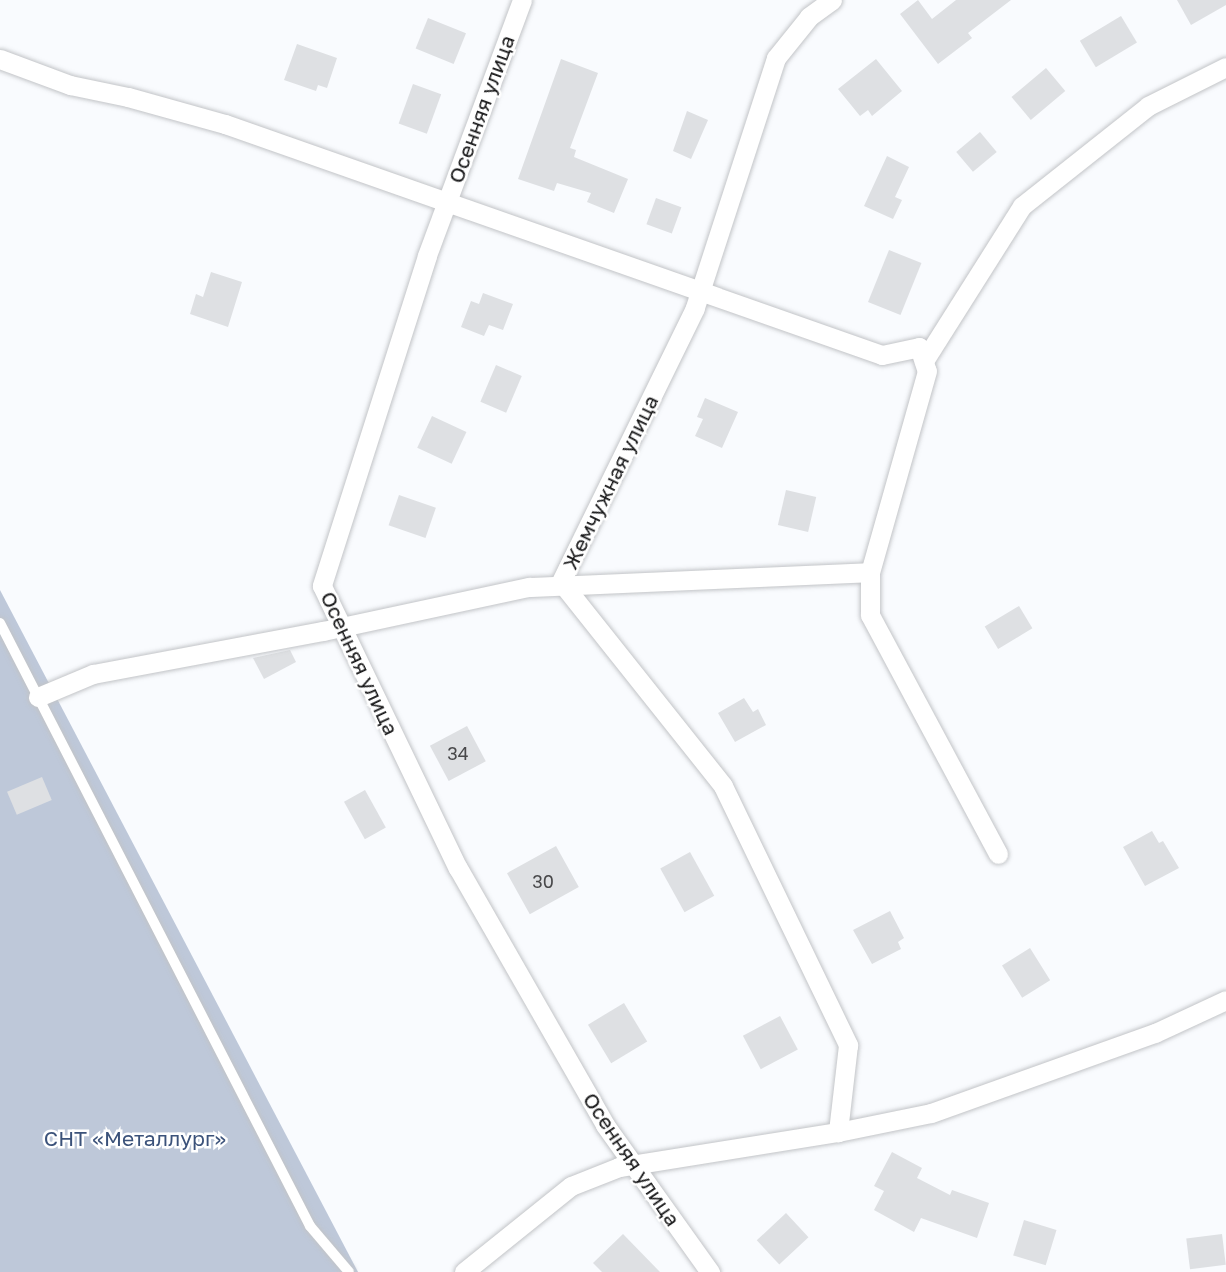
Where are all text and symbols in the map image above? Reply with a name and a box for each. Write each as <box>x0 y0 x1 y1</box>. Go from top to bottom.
street label: Осенняя улица <box>443 32 519 186</box>
street label: Жемчужная улица <box>557 391 663 573</box>
street label: Осенняя улица <box>316 587 404 739</box>
house number: 34 <box>447 742 469 764</box>
house number: 30 <box>532 870 554 892</box>
street label: Осенняя улица <box>578 1087 686 1231</box>
park label: СНТ «Металлург» <box>44 1125 226 1151</box>

